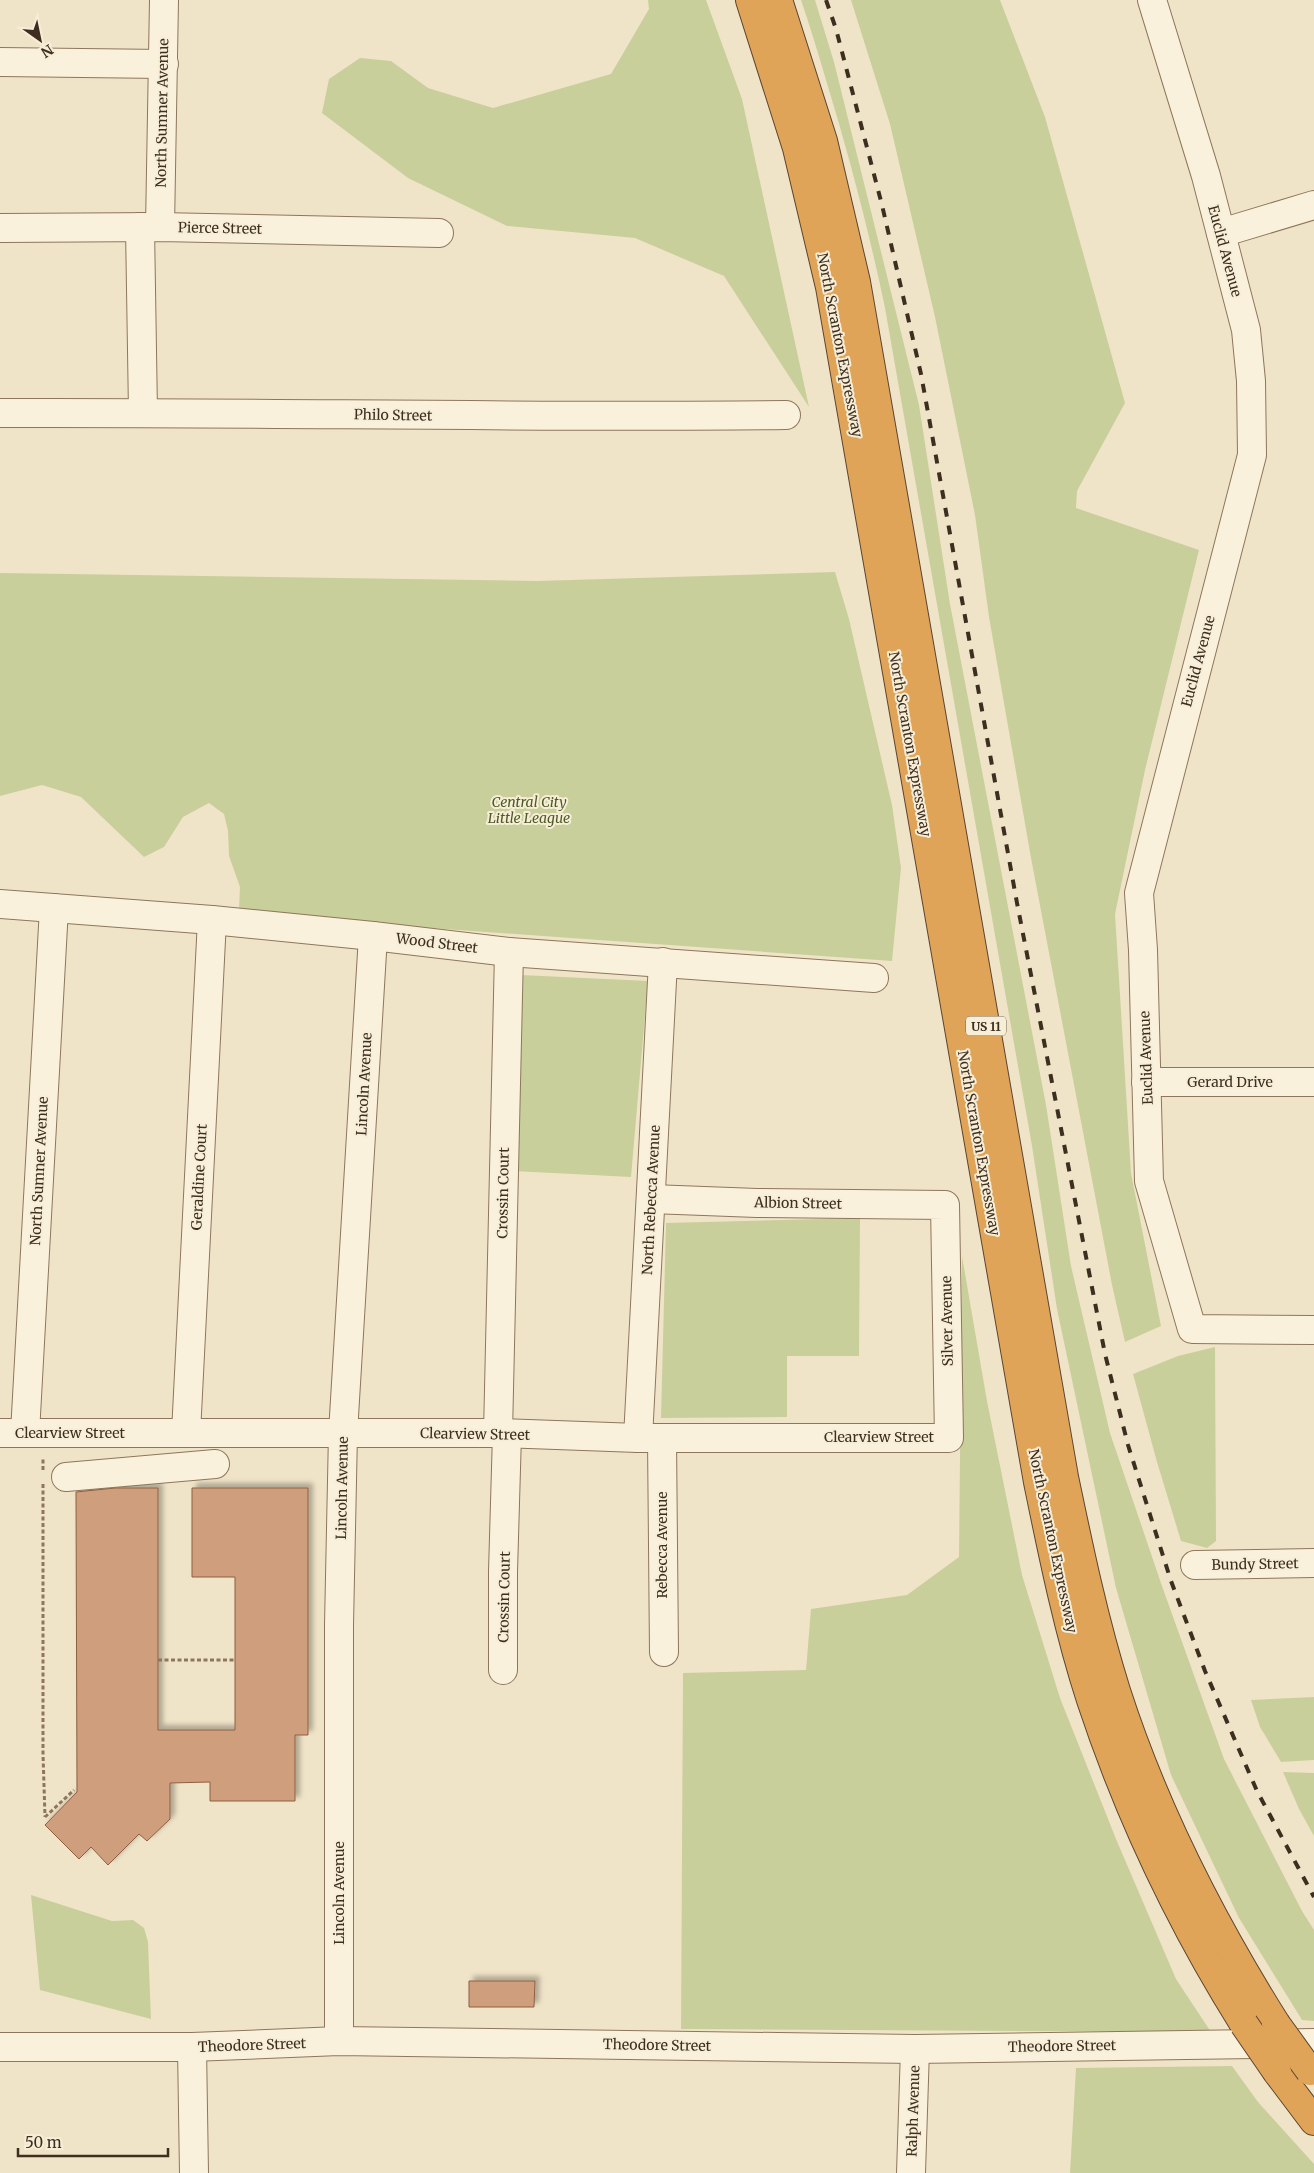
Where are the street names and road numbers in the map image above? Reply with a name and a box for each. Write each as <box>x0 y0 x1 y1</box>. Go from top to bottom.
street label: North Sumner Avenue <box>152 38 172 188</box>
street label: Euclid Avenue <box>1204 203 1246 299</box>
street label: Pierce Street <box>178 218 263 238</box>
street label: North Scranton Expressway <box>813 251 867 440</box>
street label: Philo Street <box>354 405 433 425</box>
street label: Euclid Avenue <box>1177 613 1219 709</box>
street label: North Scranton Expressway <box>885 650 935 839</box>
street label: Wood Street <box>394 929 479 957</box>
street label: Euclid Avenue <box>1135 1011 1157 1105</box>
road number: US 11 <box>966 1016 1006 1036</box>
street label: Lincoln Avenue <box>352 1032 376 1136</box>
street label: North Scranton Expressway <box>954 1049 1004 1238</box>
street label: Gerard Drive <box>1187 1073 1273 1091</box>
street label: North Sumner Avenue <box>26 1096 52 1246</box>
street label: Geraldine Court <box>187 1123 211 1231</box>
street label: North Rebecca Avenue <box>638 1125 664 1275</box>
street label: Crossin Court <box>493 1147 513 1239</box>
street label: Albion Street <box>753 1193 843 1213</box>
street label: Silver Avenue <box>937 1276 957 1366</box>
street label: Clearview Street <box>15 1424 126 1442</box>
street label: Clearview Street <box>420 1424 531 1444</box>
street label: Clearview Street <box>824 1428 935 1446</box>
street label: Lincoln Avenue <box>332 1436 352 1540</box>
street label: North Scranton Expressway <box>1025 1447 1081 1635</box>
street label: Rebecca Avenue <box>653 1491 671 1599</box>
street label: Crossin Court <box>494 1551 514 1643</box>
street label: Bundy Street <box>1211 1554 1299 1574</box>
street label: Lincoln Avenue <box>330 1841 348 1945</box>
street label: Theodore Street <box>198 2034 307 2056</box>
street label: Theodore Street <box>603 2035 712 2055</box>
street label: Theodore Street <box>1008 2036 1117 2056</box>
street label: Ralph Avenue <box>902 2065 924 2157</box>

